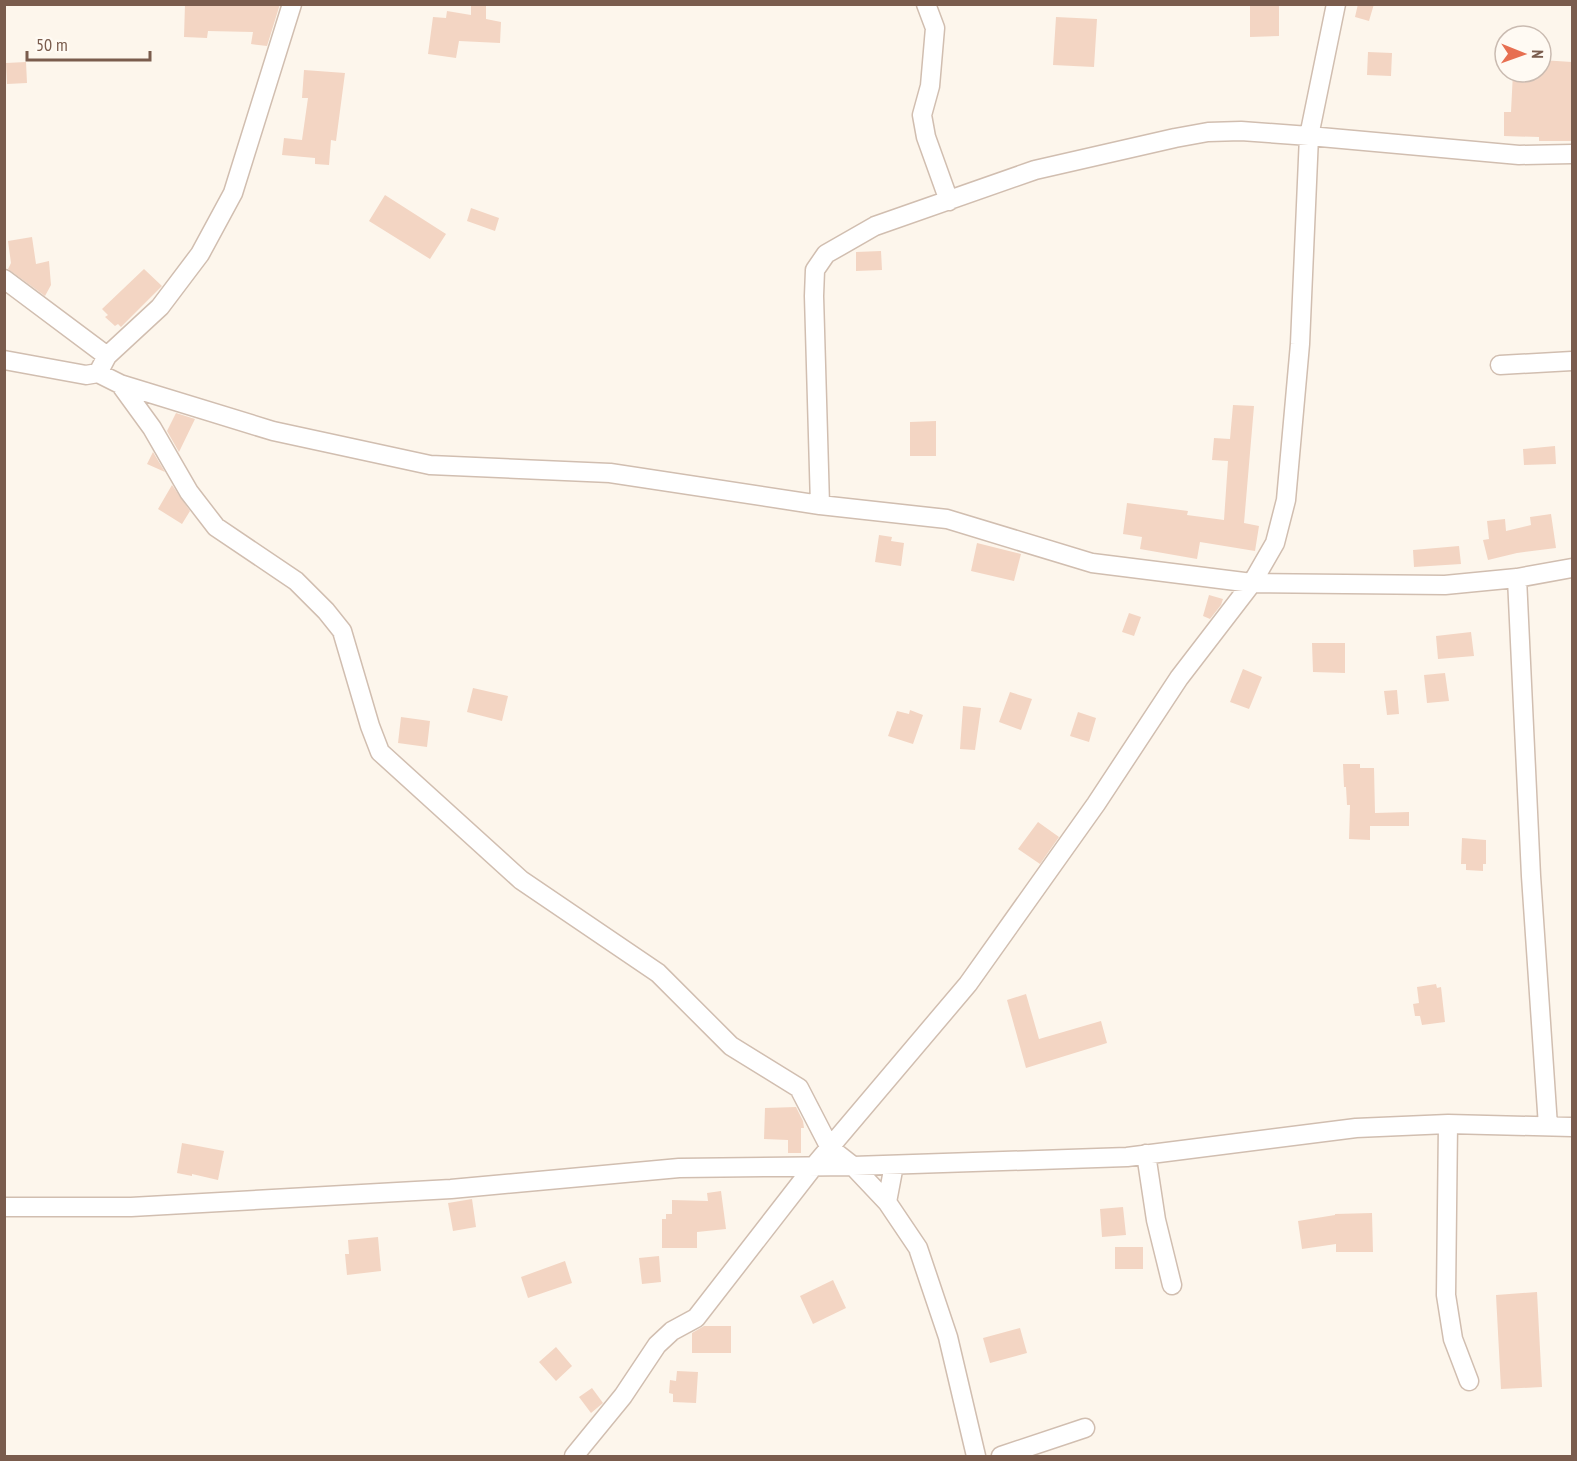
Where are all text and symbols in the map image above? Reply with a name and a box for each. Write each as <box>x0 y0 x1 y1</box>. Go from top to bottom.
scale bar <box>27 24 150 62</box>
north arrow <box>1493 24 1553 84</box>
text: 50 m <box>36 33 68 56</box>
text: N <box>1528 50 1548 59</box>

